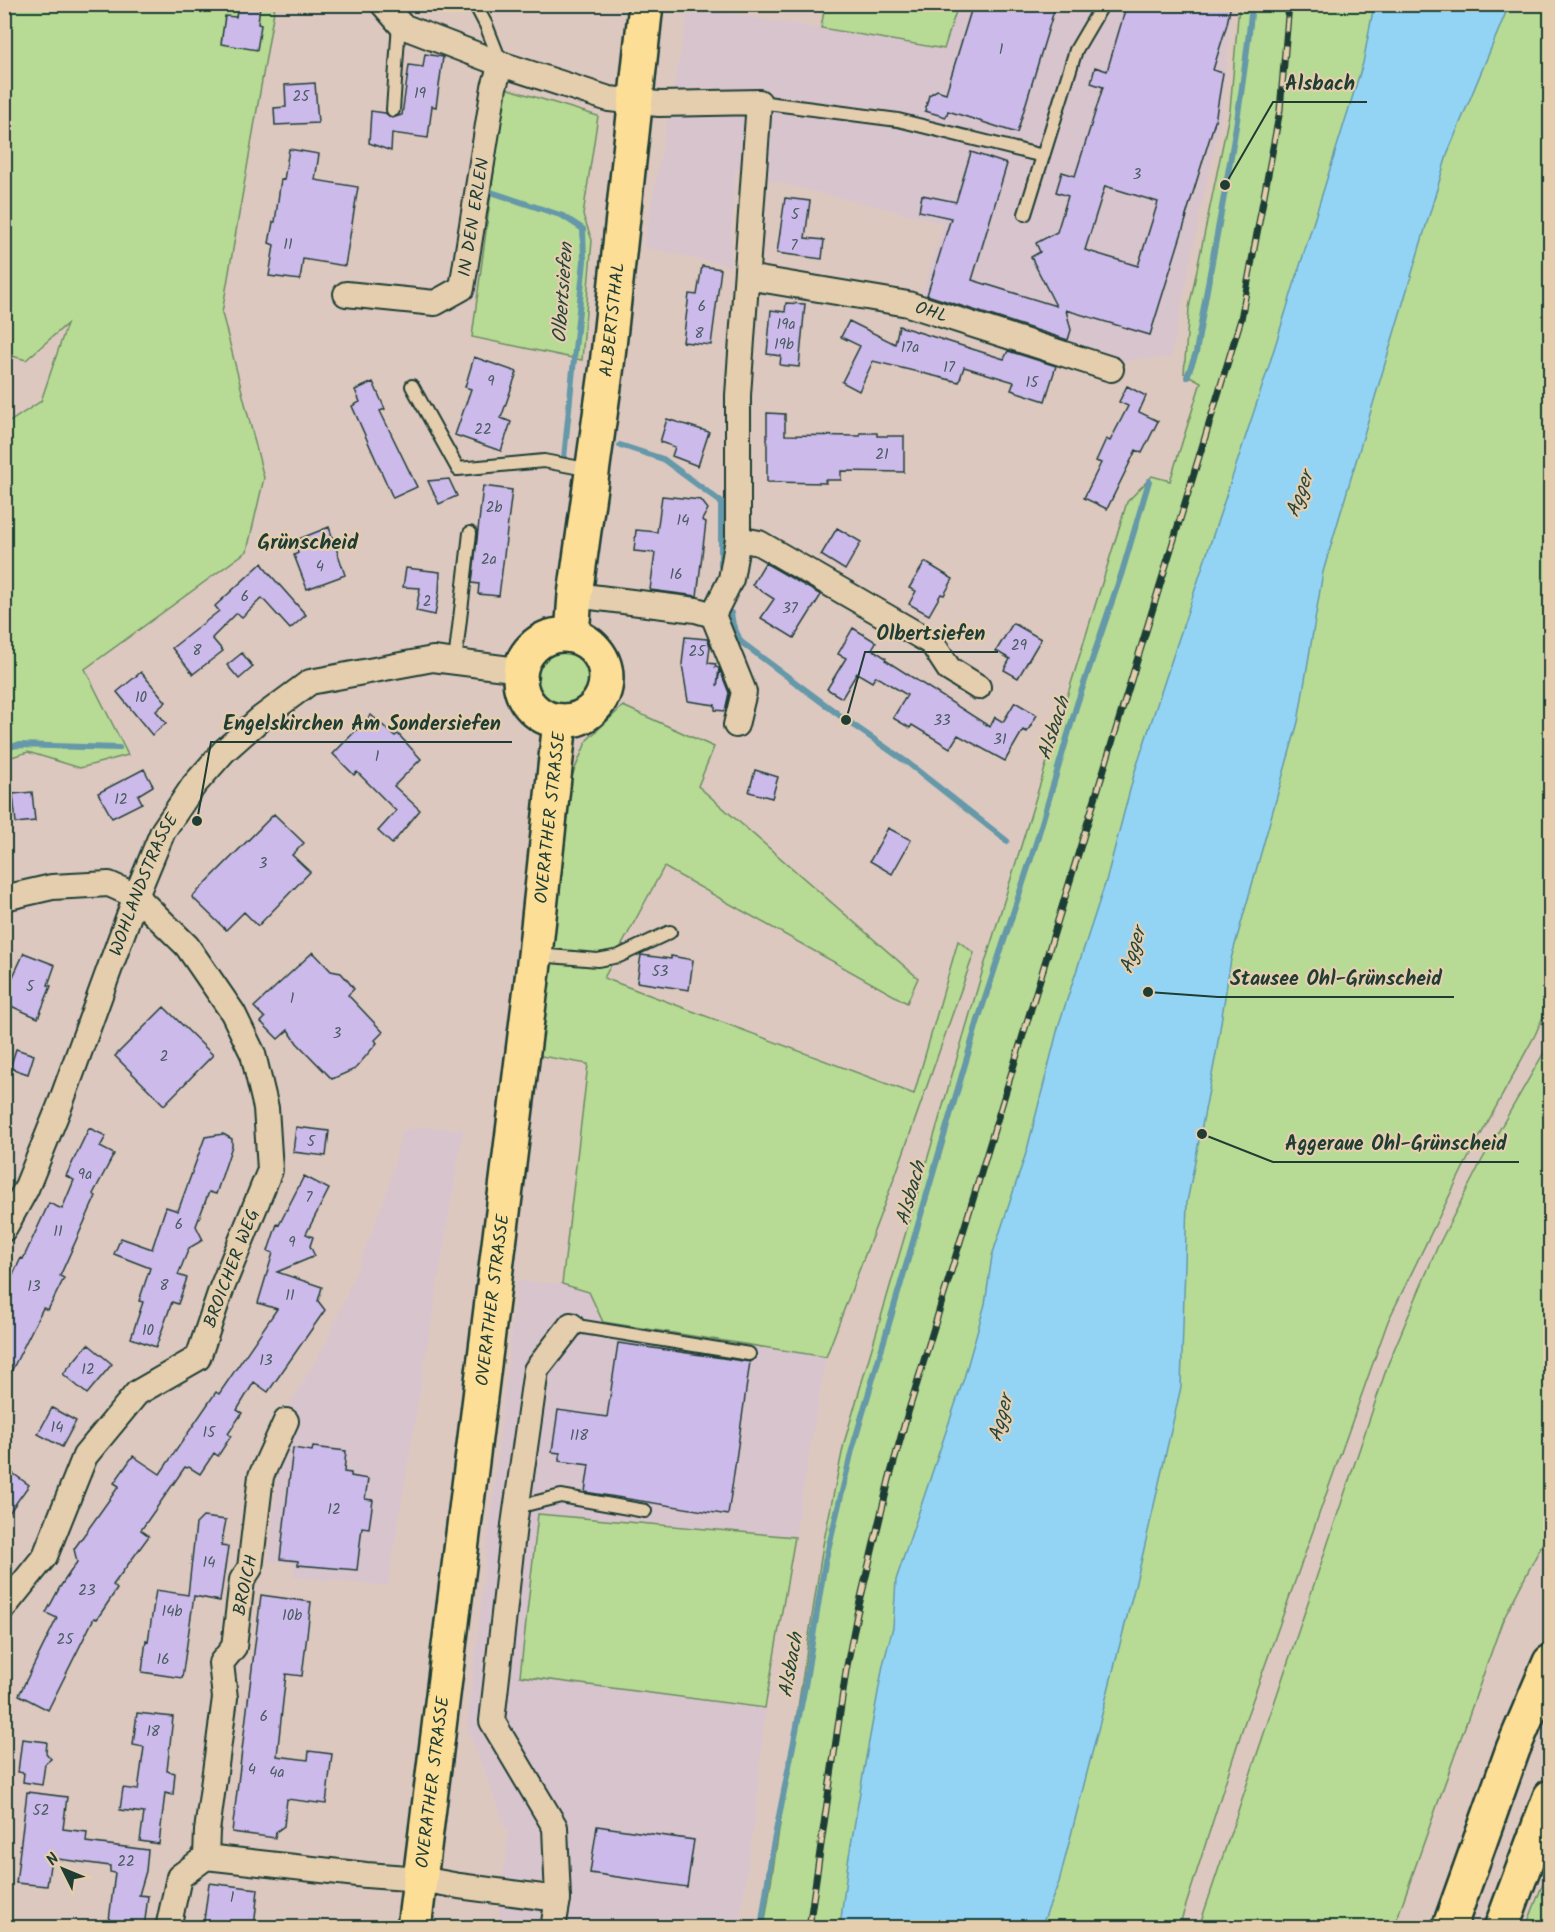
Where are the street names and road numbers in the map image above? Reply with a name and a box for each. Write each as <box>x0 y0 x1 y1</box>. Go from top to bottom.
street label: IN DEN ERLEN <box>451 156 499 279</box>
street label: ALBERTSTHAL <box>592 261 634 379</box>
street label: OHL <box>911 294 951 332</box>
street label: OVERATHER STRASSE <box>528 729 575 905</box>
street label: WOHLANDSTRASSE <box>102 808 187 960</box>
street label: BROICHER WEG <box>196 1205 268 1332</box>
street label: OVERATHER STRASSE <box>469 1212 519 1388</box>
street label: BROICH <box>226 1552 267 1618</box>
street label: OVERATHER STRASSE <box>409 1694 459 1870</box>

